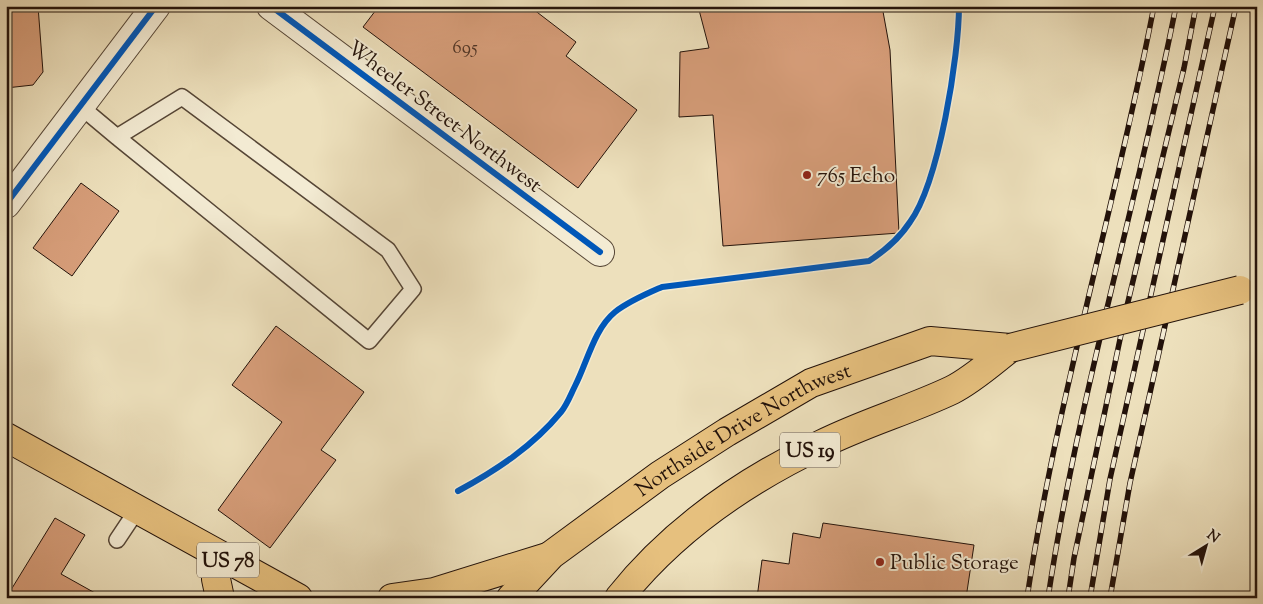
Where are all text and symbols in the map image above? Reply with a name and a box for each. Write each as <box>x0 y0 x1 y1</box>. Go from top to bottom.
street label: Wheeler Street Northwest <box>340 34 547 201</box>
house number: 695 <box>452 35 478 62</box>
place label: 765 Echo <box>817 162 895 192</box>
marker: 765 Echo <box>801 169 813 181</box>
street label: Northside Drive Northwest <box>630 357 856 505</box>
road number: US 19 <box>780 432 840 468</box>
north arrow <box>1180 522 1230 572</box>
text: N <box>1202 526 1223 549</box>
road number: US 78 <box>197 542 259 578</box>
place label: Public Storage <box>890 549 1019 579</box>
marker: Public Storage <box>874 556 886 568</box>

